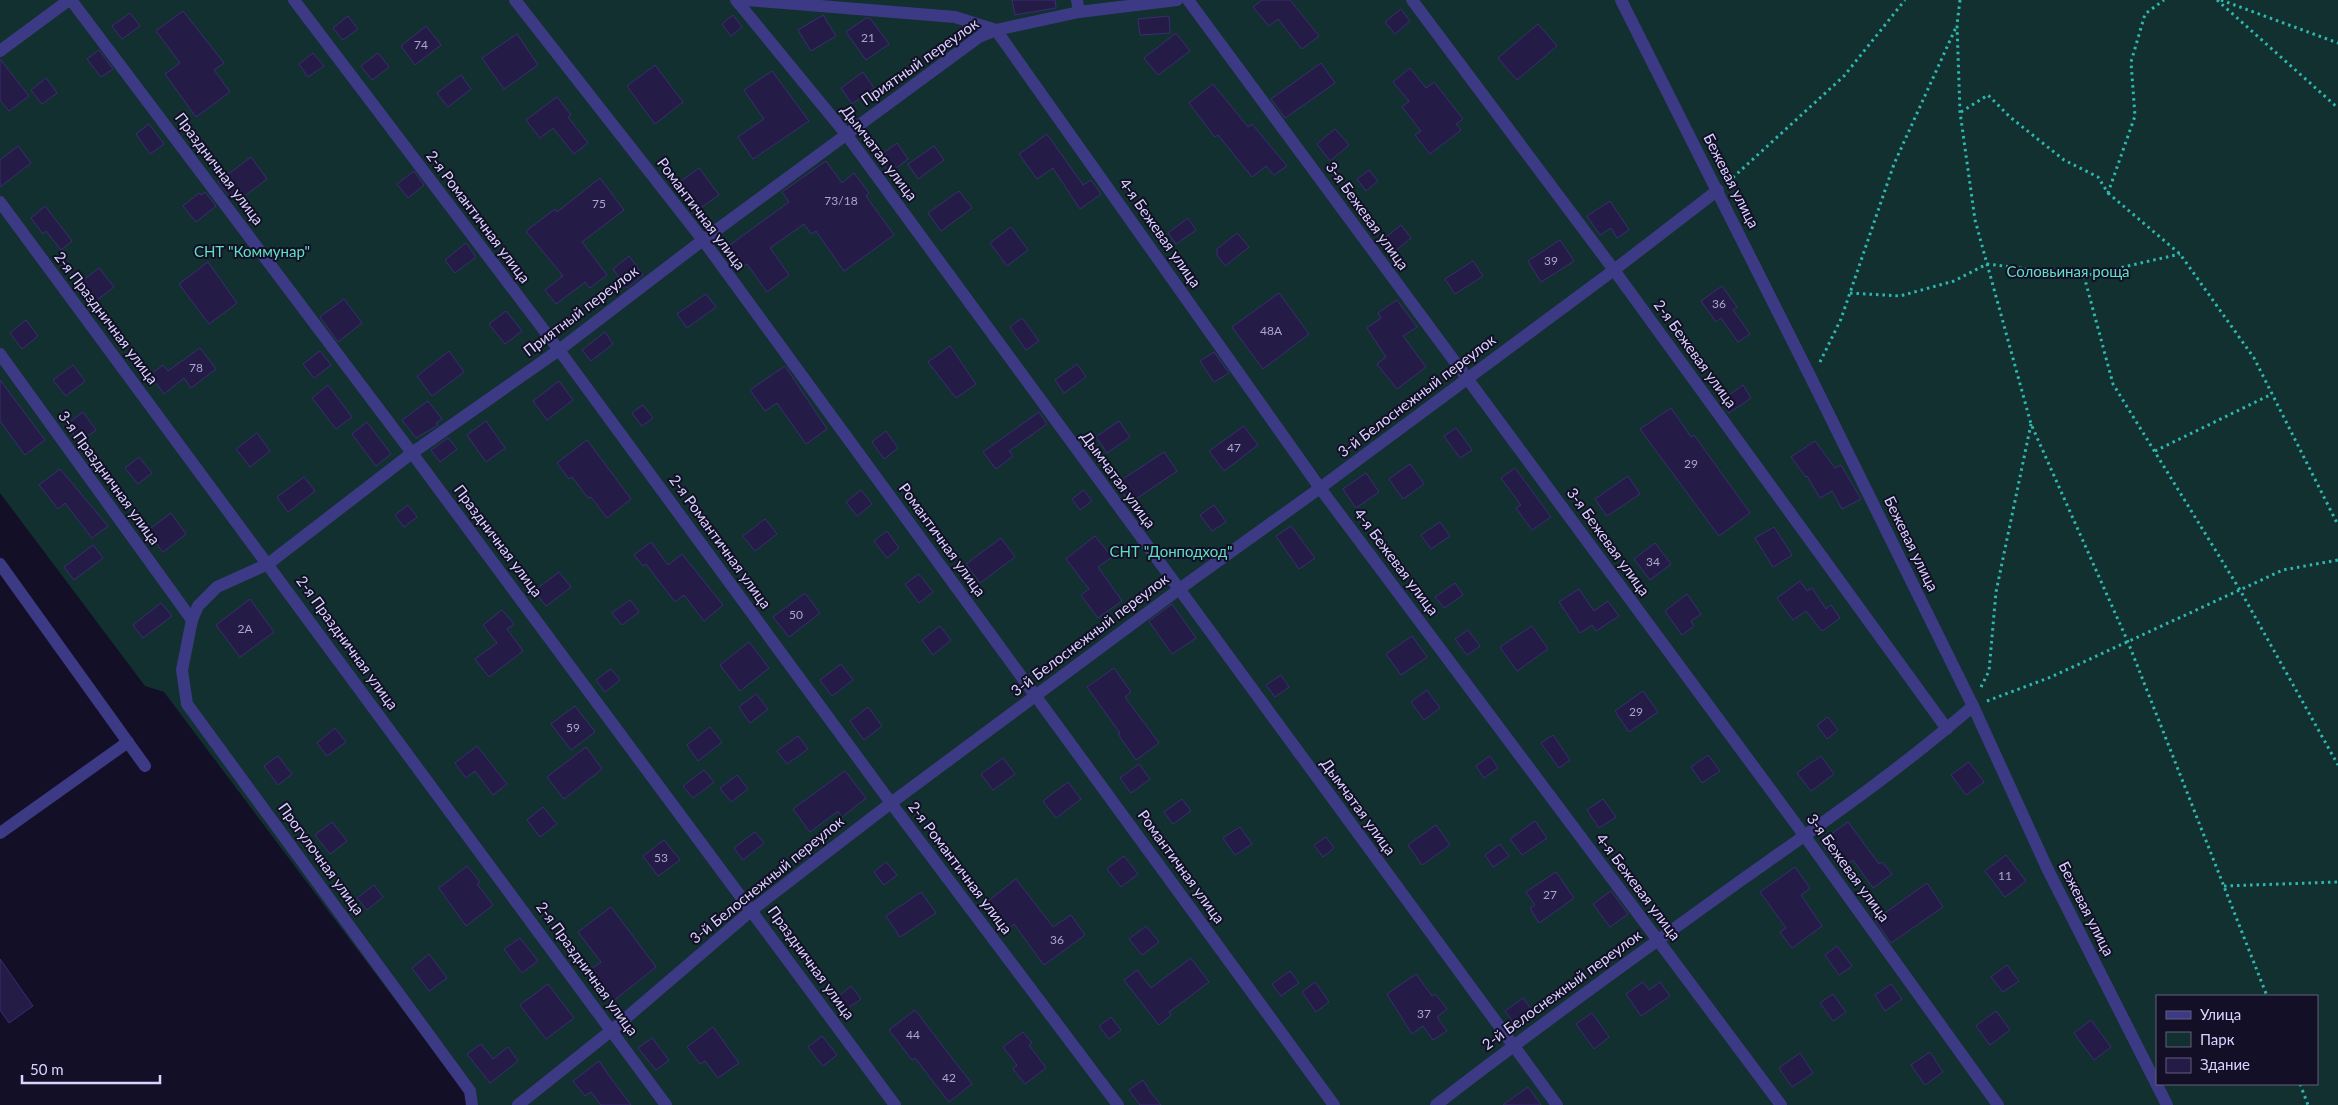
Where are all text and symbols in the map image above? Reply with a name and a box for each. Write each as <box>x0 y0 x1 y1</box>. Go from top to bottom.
street label: Приятный переулок <box>857 14 982 108</box>
house number: 21 <box>861 30 875 45</box>
house number: 74 <box>414 37 428 52</box>
street label: Дымчатая улица <box>838 101 922 204</box>
street label: Праздничная улица <box>172 109 268 228</box>
street label: Бежевая улица <box>1700 130 1763 231</box>
street label: 2-я Романтичная улица <box>423 147 534 286</box>
street label: Романтичная улица <box>654 154 750 273</box>
street label: 3-я Бежевая улица <box>1323 158 1413 273</box>
street label: 4-я Бежевая улица <box>1116 174 1205 291</box>
house number: 73/18 <box>824 193 858 208</box>
house number: 75 <box>592 196 606 211</box>
park label: СНТ "Коммунар" <box>194 242 310 260</box>
street label: 2-я Праздничная улица <box>51 248 162 387</box>
house number: 39 <box>1544 253 1558 268</box>
street label: Приятный переулок <box>519 261 642 359</box>
park label: Соловьиная роща <box>2006 262 2130 280</box>
street label: 2-я Бежевая улица <box>1651 296 1741 411</box>
house number: 36 <box>1712 296 1726 311</box>
house number: 48А <box>1260 323 1283 338</box>
street label: 3-й Белоснежный переулок <box>1334 330 1499 460</box>
house number: 78 <box>189 360 203 375</box>
street label: 3-я Праздничная улица <box>55 407 164 548</box>
street label: Дымчатая улица <box>1078 428 1160 531</box>
house number: 47 <box>1227 440 1241 455</box>
house number: 29 <box>1684 456 1698 471</box>
street label: 2-я Романтичная улица <box>666 471 775 612</box>
street label: Романтичная улица <box>896 479 990 600</box>
street label: Праздничная улица <box>451 481 547 600</box>
street label: 3-я Бежевая улица <box>1564 484 1654 599</box>
street label: Бежевая улица <box>1881 493 1943 594</box>
street label: 4-я Бежевая улица <box>1351 504 1443 618</box>
park label: СНТ "Донподход" <box>1109 542 1233 560</box>
house number: 34 <box>1646 554 1660 569</box>
street label: 3-й Белоснежный переулок <box>1007 569 1172 699</box>
street label: 2-я Праздничная улица <box>293 572 402 713</box>
house number: 50 <box>789 607 803 622</box>
house number: 2А <box>237 621 253 636</box>
house number: 29 <box>1629 704 1643 719</box>
house number: 59 <box>566 720 580 735</box>
street label: Дымчатая улица <box>1318 755 1400 858</box>
street label: 2-я Романтичная улица <box>905 798 1016 937</box>
street label: Прогулочная улица <box>275 799 369 918</box>
street label: Романтичная улица <box>1135 806 1229 927</box>
street label: 3-я Бежевая улица <box>1804 810 1894 925</box>
street label: 3-й Белоснежный переулок <box>686 811 847 947</box>
street label: 4-я Бежевая улица <box>1593 829 1685 943</box>
house number: 53 <box>654 850 668 865</box>
street label: Бежевая улица <box>2055 858 2118 959</box>
house number: 11 <box>1998 868 2012 883</box>
house number: 27 <box>1543 887 1557 902</box>
street label: 2-я Праздничная улица <box>533 898 642 1039</box>
street label: Праздничная улица <box>765 902 859 1023</box>
street label: 2-й Белоснежный переулок <box>1478 925 1645 1053</box>
house number: 36 <box>1050 932 1064 947</box>
legend <box>2156 995 2318 1085</box>
text: Улица <box>2200 1005 2241 1023</box>
house number: 37 <box>1417 1006 1431 1021</box>
house number: 44 <box>906 1027 920 1042</box>
text: Парк <box>2200 1030 2235 1048</box>
scale bar <box>22 1052 160 1084</box>
text: Здание <box>2200 1055 2250 1073</box>
text: 50 m <box>30 1060 64 1078</box>
house number: 42 <box>942 1070 956 1085</box>

